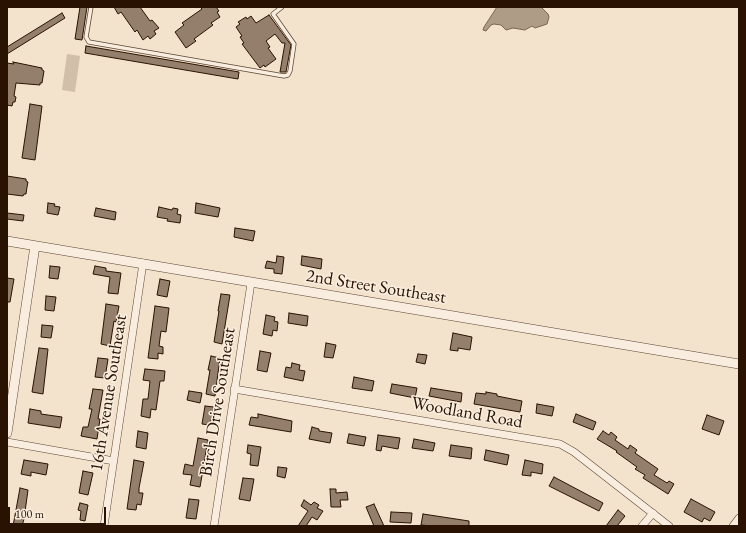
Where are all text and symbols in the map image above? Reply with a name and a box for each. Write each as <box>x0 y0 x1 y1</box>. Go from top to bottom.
street label: 2nd Street Southeast <box>305 265 447 309</box>
street label: 16th Avenue Southeast <box>86 313 132 473</box>
street label: Birch Drive Southeast <box>196 326 240 478</box>
street label: Woodland Road <box>409 393 525 433</box>
scale bar <box>10 499 108 525</box>
text: 100 m <box>15 506 44 522</box>

